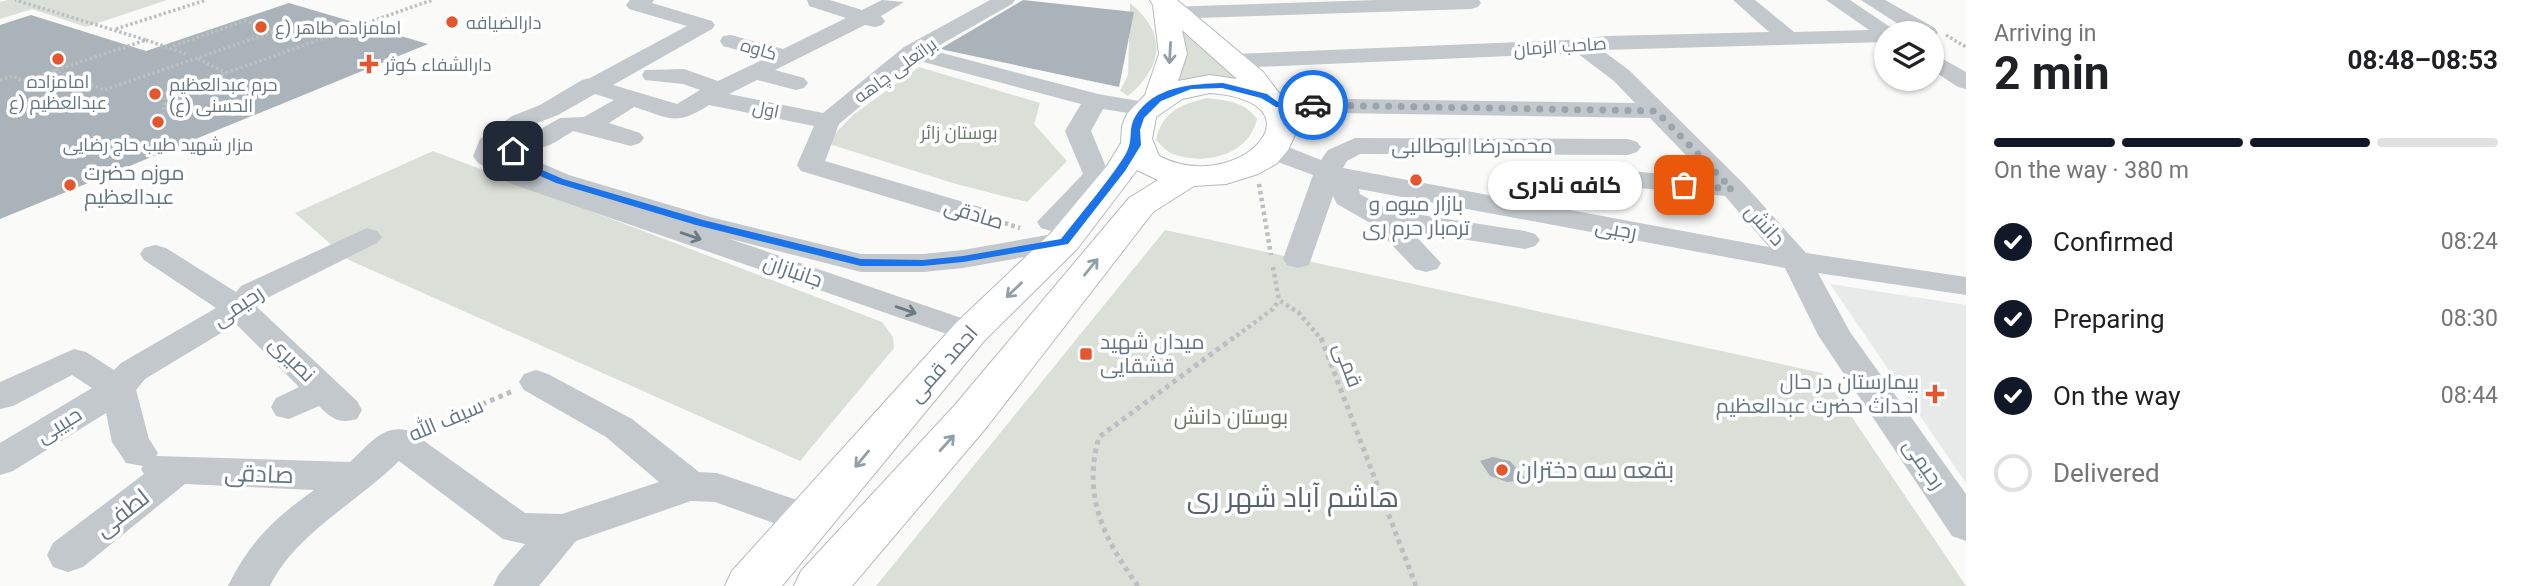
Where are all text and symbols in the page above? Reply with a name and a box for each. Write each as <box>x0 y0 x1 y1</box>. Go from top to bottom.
place label: دارالضیافه <box>466 12 541 34</box>
marker: دارالضیافه <box>444 14 460 30</box>
place label: امامزاده طاهر (ع <box>275 17 401 40</box>
marker: امامزاده طاهر (ع <box>253 19 269 35</box>
text: Arriving in <box>1994 20 2097 47</box>
map controls <box>1874 21 1944 91</box>
button: layers <box>1874 21 1944 91</box>
street label: صاحب الزمان <box>1513 32 1607 61</box>
street label: براتعلی چاهه <box>849 33 942 109</box>
street label: کاوه <box>738 34 780 65</box>
one-way arrow <box>1164 41 1177 64</box>
text: 08:48–08:53 <box>2348 45 2498 75</box>
text: 2 min <box>1994 46 2110 100</box>
marker: امامزاده عبدالعظیم (ع <box>50 51 66 67</box>
marker: دارالشفاء کوثر <box>359 54 379 74</box>
place label: دارالشفاء کوثر <box>384 54 491 76</box>
courier <box>1278 70 1348 140</box>
place label: امامزاده عبدالعظیم (ع <box>9 71 107 115</box>
place label: حرم عبدالعظیم الحسنی (ع) <box>169 74 278 118</box>
marker: حرم عبدالعظیم الحسنی (ع) <box>147 86 163 102</box>
icon: car <box>1294 86 1332 124</box>
street label: اول <box>751 96 781 123</box>
marker: مزار شهید طیب حاج رضایی <box>150 114 166 130</box>
pin <box>483 121 543 181</box>
park label: بوستان زائر <box>920 122 997 144</box>
icon: home <box>494 132 532 170</box>
place label: مزار شهید طیب حاج رضایی <box>63 134 253 157</box>
street label: محمدرضا ابوطالبی <box>1391 134 1553 159</box>
pin <box>1654 155 1714 215</box>
text: On the way · 380 m <box>1994 157 2189 184</box>
callout: کافه نادری <box>1488 160 1642 210</box>
place label: موزه حضرت عبدالعظیم <box>84 161 184 211</box>
icon: bag <box>1665 166 1703 204</box>
marker: بازار میوه و تره‌بار حرم ری <box>1408 172 1424 188</box>
text: کافه نادری <box>1508 172 1622 199</box>
marker: موزه حضرت عبدالعظیم <box>62 177 78 193</box>
place label: بازار میوه و تره‌بار حرم ری <box>1362 192 1470 242</box>
street label: صادقی <box>941 194 1007 235</box>
street label: دانش <box>1739 199 1790 251</box>
street label: رجبی <box>1593 214 1639 245</box>
icon: check <box>1994 223 2032 261</box>
text: Confirmed <box>2053 227 2174 257</box>
text: 08:24 <box>2441 228 2498 255</box>
one-way arrow <box>679 231 701 243</box>
street label: جانبازان <box>760 250 826 293</box>
one-way arrow <box>1083 259 1099 277</box>
street label: رحیمی <box>208 280 269 332</box>
one-way arrow <box>1006 281 1023 298</box>
icon: check <box>1994 300 2032 338</box>
text: Preparing <box>2053 304 2165 334</box>
one-way arrow <box>894 305 916 317</box>
text: 08:30 <box>2441 305 2498 332</box>
street label: احمد قمی <box>903 321 983 408</box>
place label: میدان شهید قشقایی <box>1100 330 1204 379</box>
street label: نصیری <box>263 331 320 387</box>
street label: قمی <box>1328 339 1367 391</box>
marker: میدان شهید قشقایی <box>1078 346 1094 362</box>
place label: بیمارستان در حال احداث حضرت عبدالعظیم <box>1716 370 1919 420</box>
icon: check <box>1994 377 2032 415</box>
text: On the way <box>2053 381 2181 411</box>
text: 08:44 <box>2441 382 2498 409</box>
marker: بیمارستان در حال احداث حضرت عبدالعظیم <box>1925 384 1945 404</box>
street label: سیف الله <box>404 392 487 446</box>
street label: حبیبی <box>32 402 87 449</box>
park label: بوستان دانش <box>1174 405 1288 430</box>
one-way arrow <box>939 434 955 452</box>
street label: رحیمی <box>1897 434 1950 494</box>
one-way arrow <box>854 450 870 468</box>
place label: بقعه سه دختران <box>1516 456 1674 484</box>
text: Delivered <box>2053 458 2160 488</box>
street label: صادقی <box>224 459 294 489</box>
marker: بقعه سه دختران <box>1494 462 1510 478</box>
district label: هاشم آباد شهر ری <box>1187 481 1399 517</box>
street label: لطفی <box>89 483 155 543</box>

